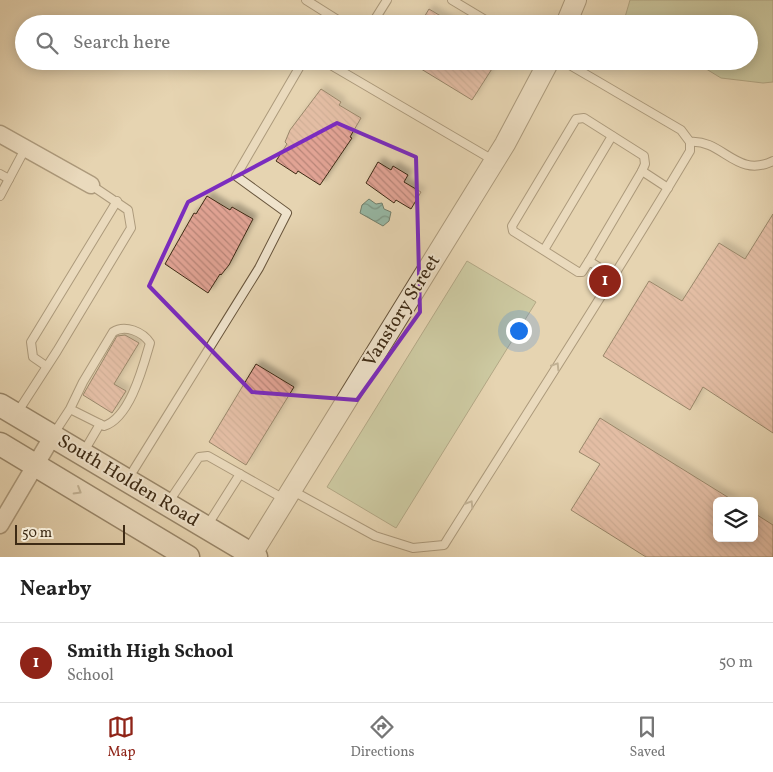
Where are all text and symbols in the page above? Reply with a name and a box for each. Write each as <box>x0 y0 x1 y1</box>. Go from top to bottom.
search box <box>15 15 758 70</box>
icon: search <box>33 29 61 57</box>
text: Search here <box>73 30 170 56</box>
street label: Vanstory Street <box>357 250 447 372</box>
pin: 1 <box>589 262 621 300</box>
your location <box>506 318 532 344</box>
one-way arrow <box>549 362 559 371</box>
street label: South Holden Road <box>52 428 204 534</box>
one-way arrow <box>73 485 82 495</box>
map controls <box>713 497 758 542</box>
button: layers <box>713 497 758 542</box>
one-way arrow <box>463 500 473 509</box>
scale bar <box>15 522 125 545</box>
text: 50 m <box>22 524 52 543</box>
text: Nearby <box>20 575 91 604</box>
text: Smith High School <box>67 639 234 665</box>
text: 1 <box>33 652 39 674</box>
text: 50 m <box>719 652 753 674</box>
text: School <box>67 665 114 687</box>
tab: Map <box>107 713 135 762</box>
tab: Directions <box>350 713 415 762</box>
tab: Saved <box>629 713 666 762</box>

